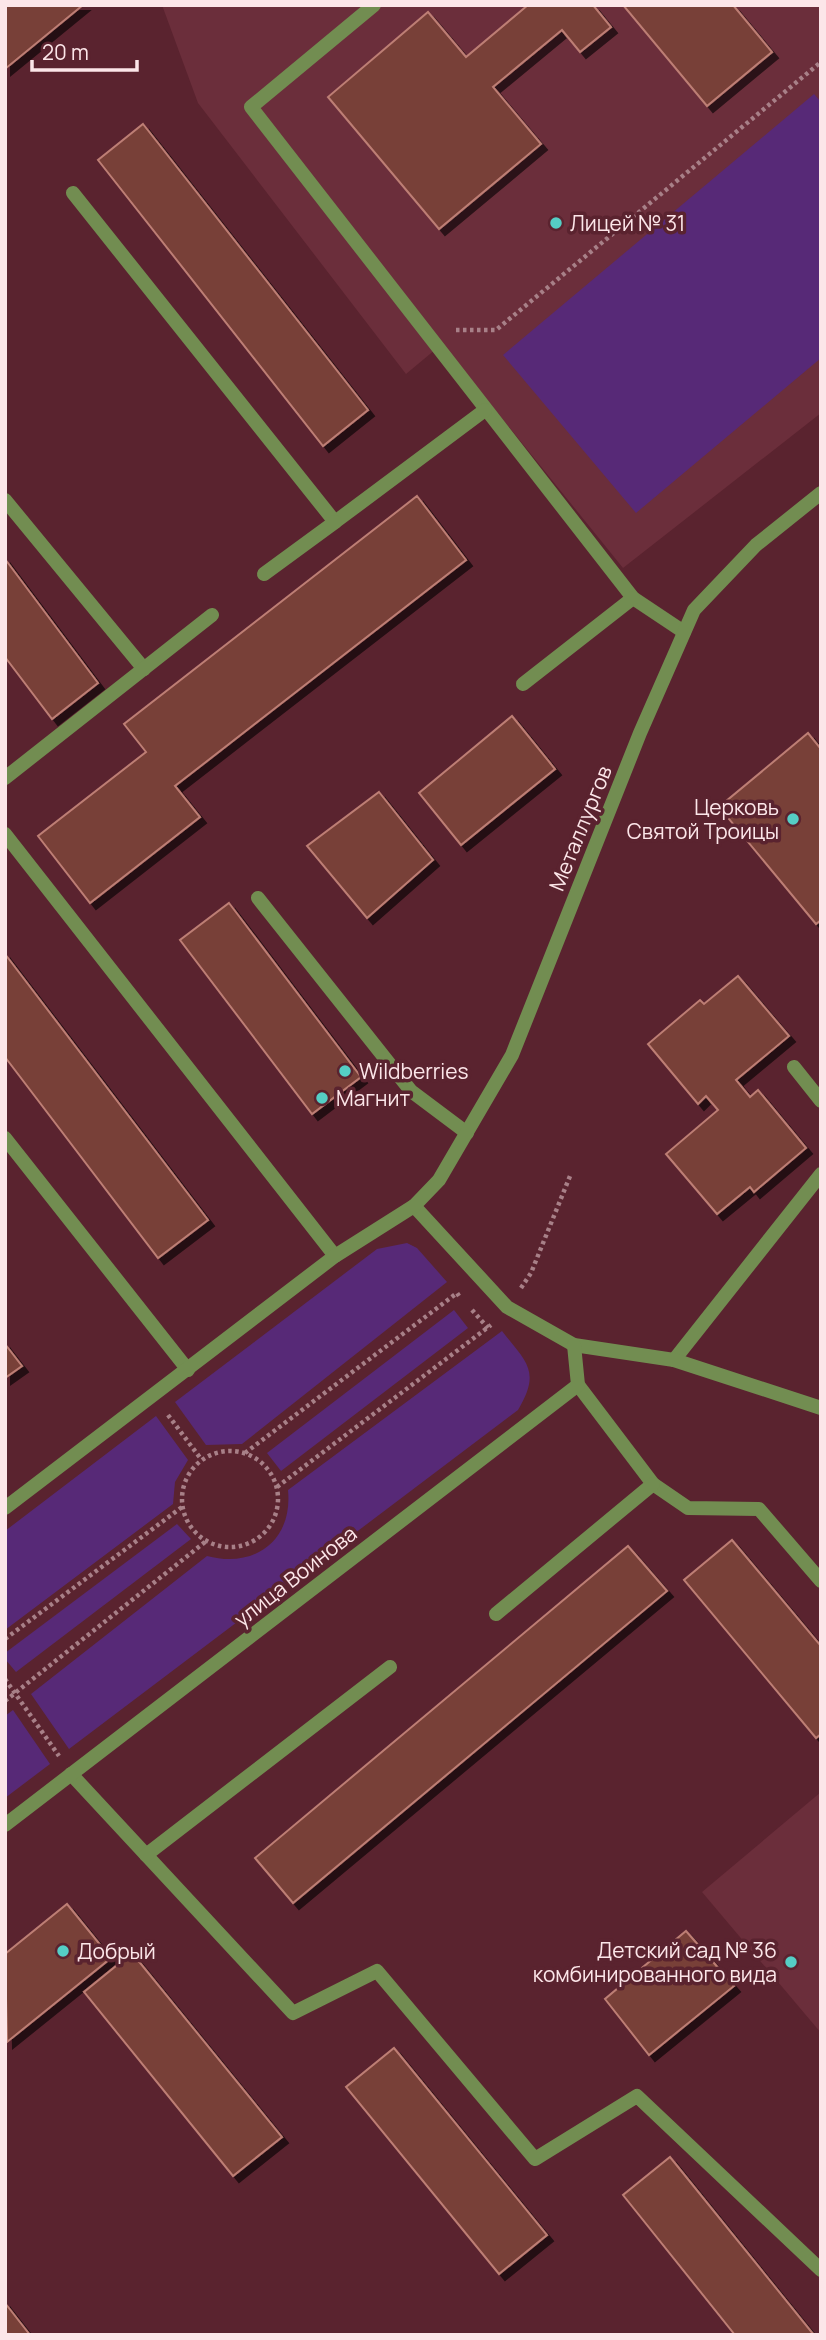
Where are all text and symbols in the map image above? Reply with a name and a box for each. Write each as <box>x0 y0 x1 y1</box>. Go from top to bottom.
scale bar <box>32 28 136 72</box>
text: 20 m <box>42 38 89 66</box>
place label: Лицей № 31 <box>570 209 685 237</box>
marker: Лицей № 31 <box>548 215 564 231</box>
street label: Металлургов <box>542 761 618 895</box>
place label: Церковь Святой Троицы <box>627 793 779 845</box>
marker: Церковь Святой Троицы <box>785 811 801 827</box>
place label: Wildberries <box>359 1057 469 1085</box>
marker: Wildberries <box>337 1063 353 1079</box>
place label: Магнит <box>336 1084 410 1112</box>
marker: Магнит <box>314 1090 330 1106</box>
street label: улица Воинова <box>228 1519 362 1633</box>
place label: Детский сад № 36 комбинированного вида <box>533 1936 777 1988</box>
place label: Добрый <box>77 1937 156 1965</box>
marker: Добрый <box>55 1943 71 1959</box>
marker: Детский сад № 36 комбинированного вида <box>783 1954 799 1970</box>

